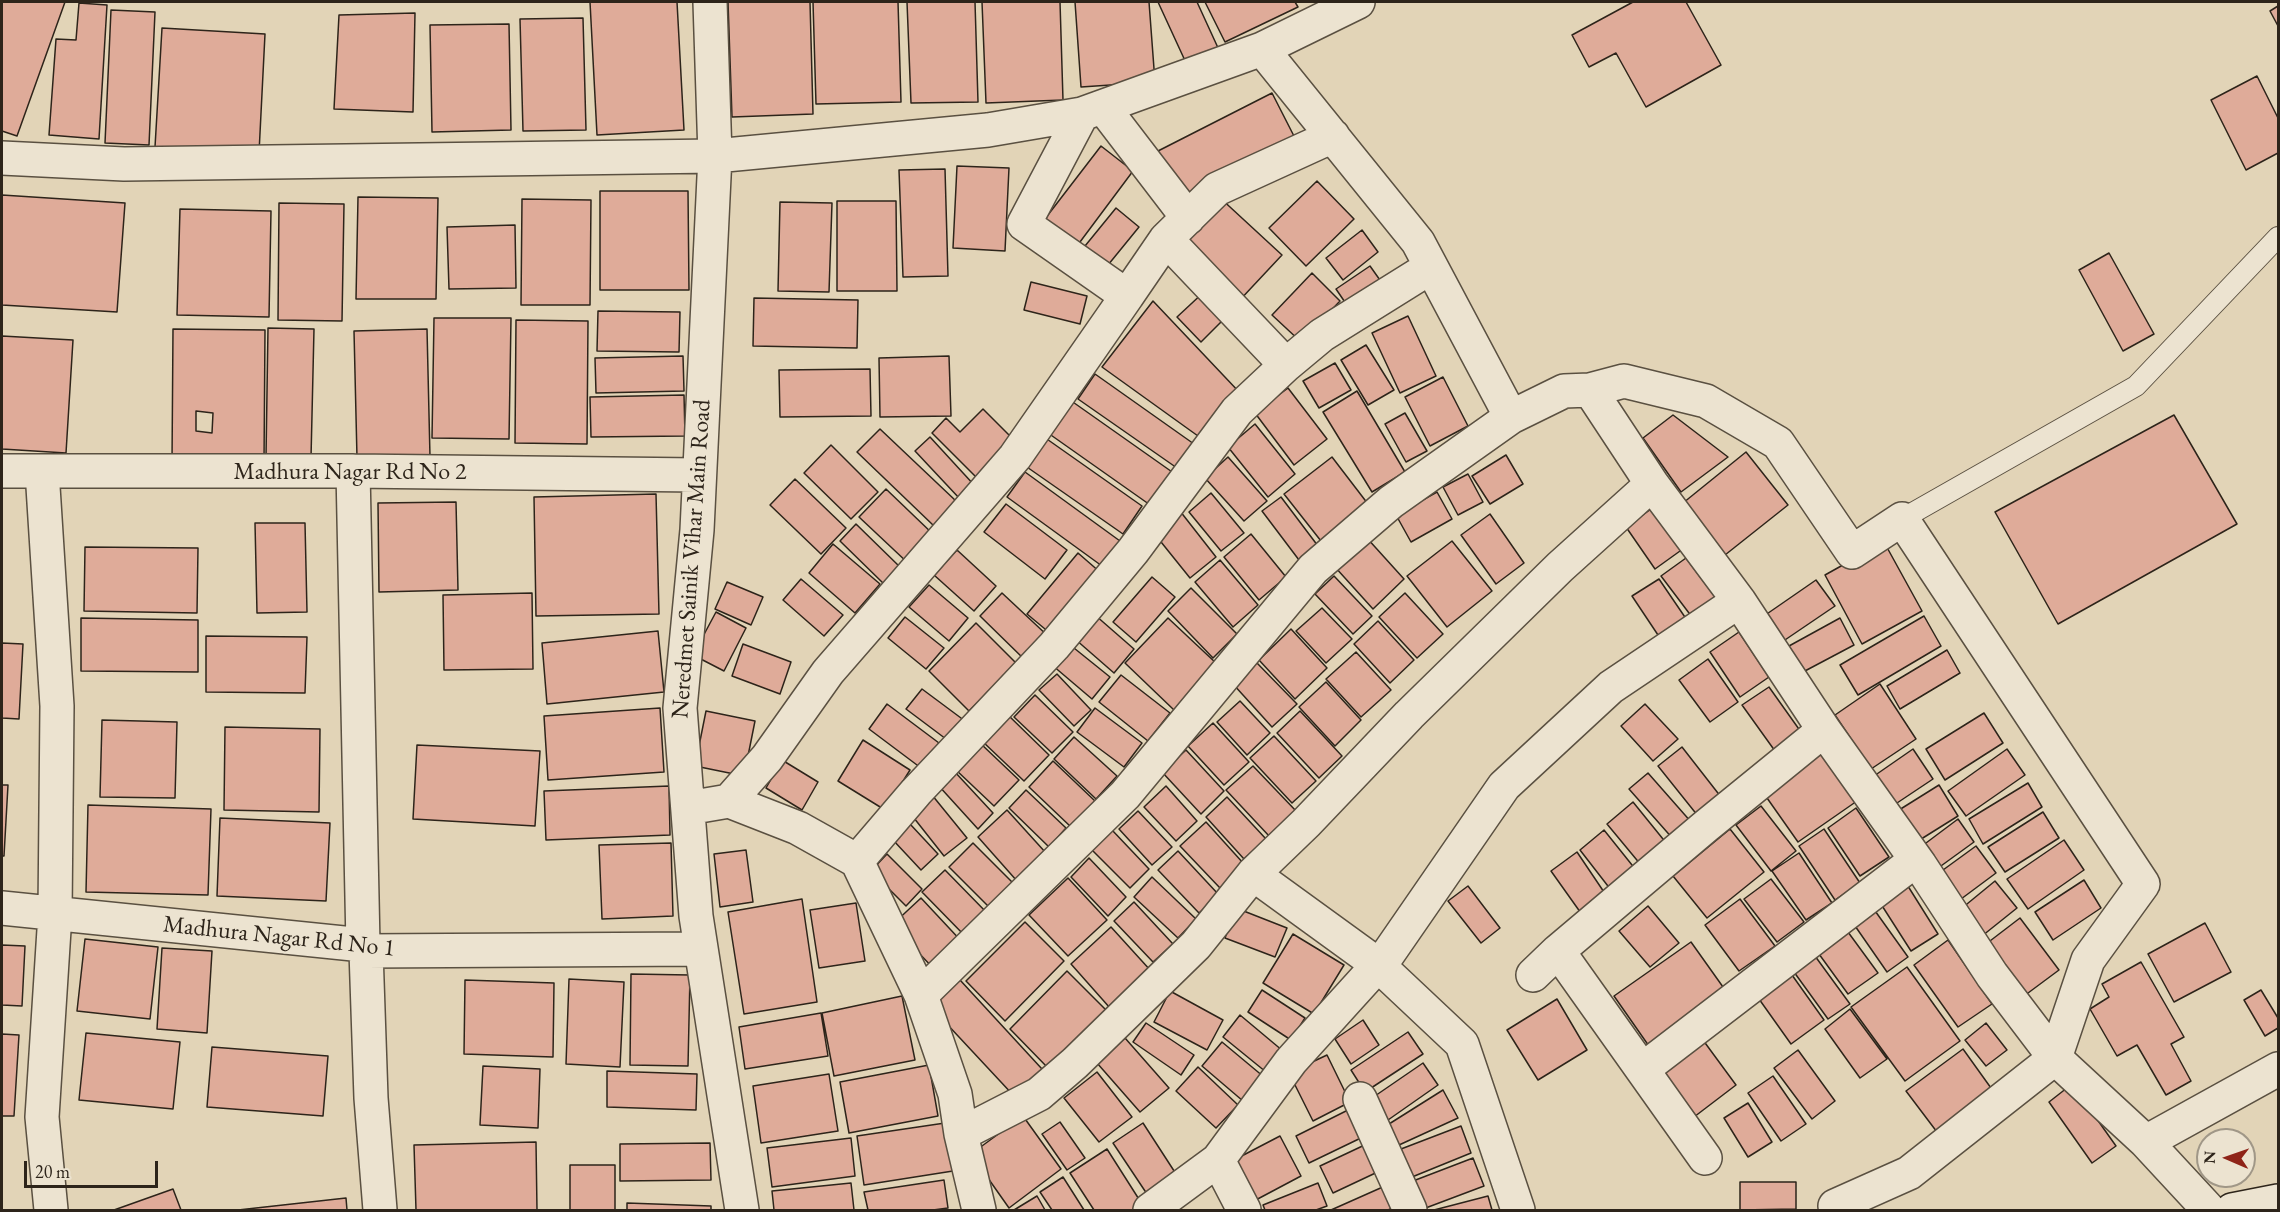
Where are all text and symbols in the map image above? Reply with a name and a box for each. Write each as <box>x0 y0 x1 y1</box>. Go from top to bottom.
street label: Neredmet Sainik Vihar Main Road <box>666 398 718 720</box>
street label: Madhura Nagar Rd No 2 <box>234 458 466 486</box>
street label: Madhura Nagar Rd No 1 <box>162 911 396 963</box>
north arrow <box>2196 1128 2256 1188</box>
scale bar <box>27 1149 160 1187</box>
text: N <box>2199 1151 2220 1164</box>
text: 20 m <box>35 1160 70 1183</box>

